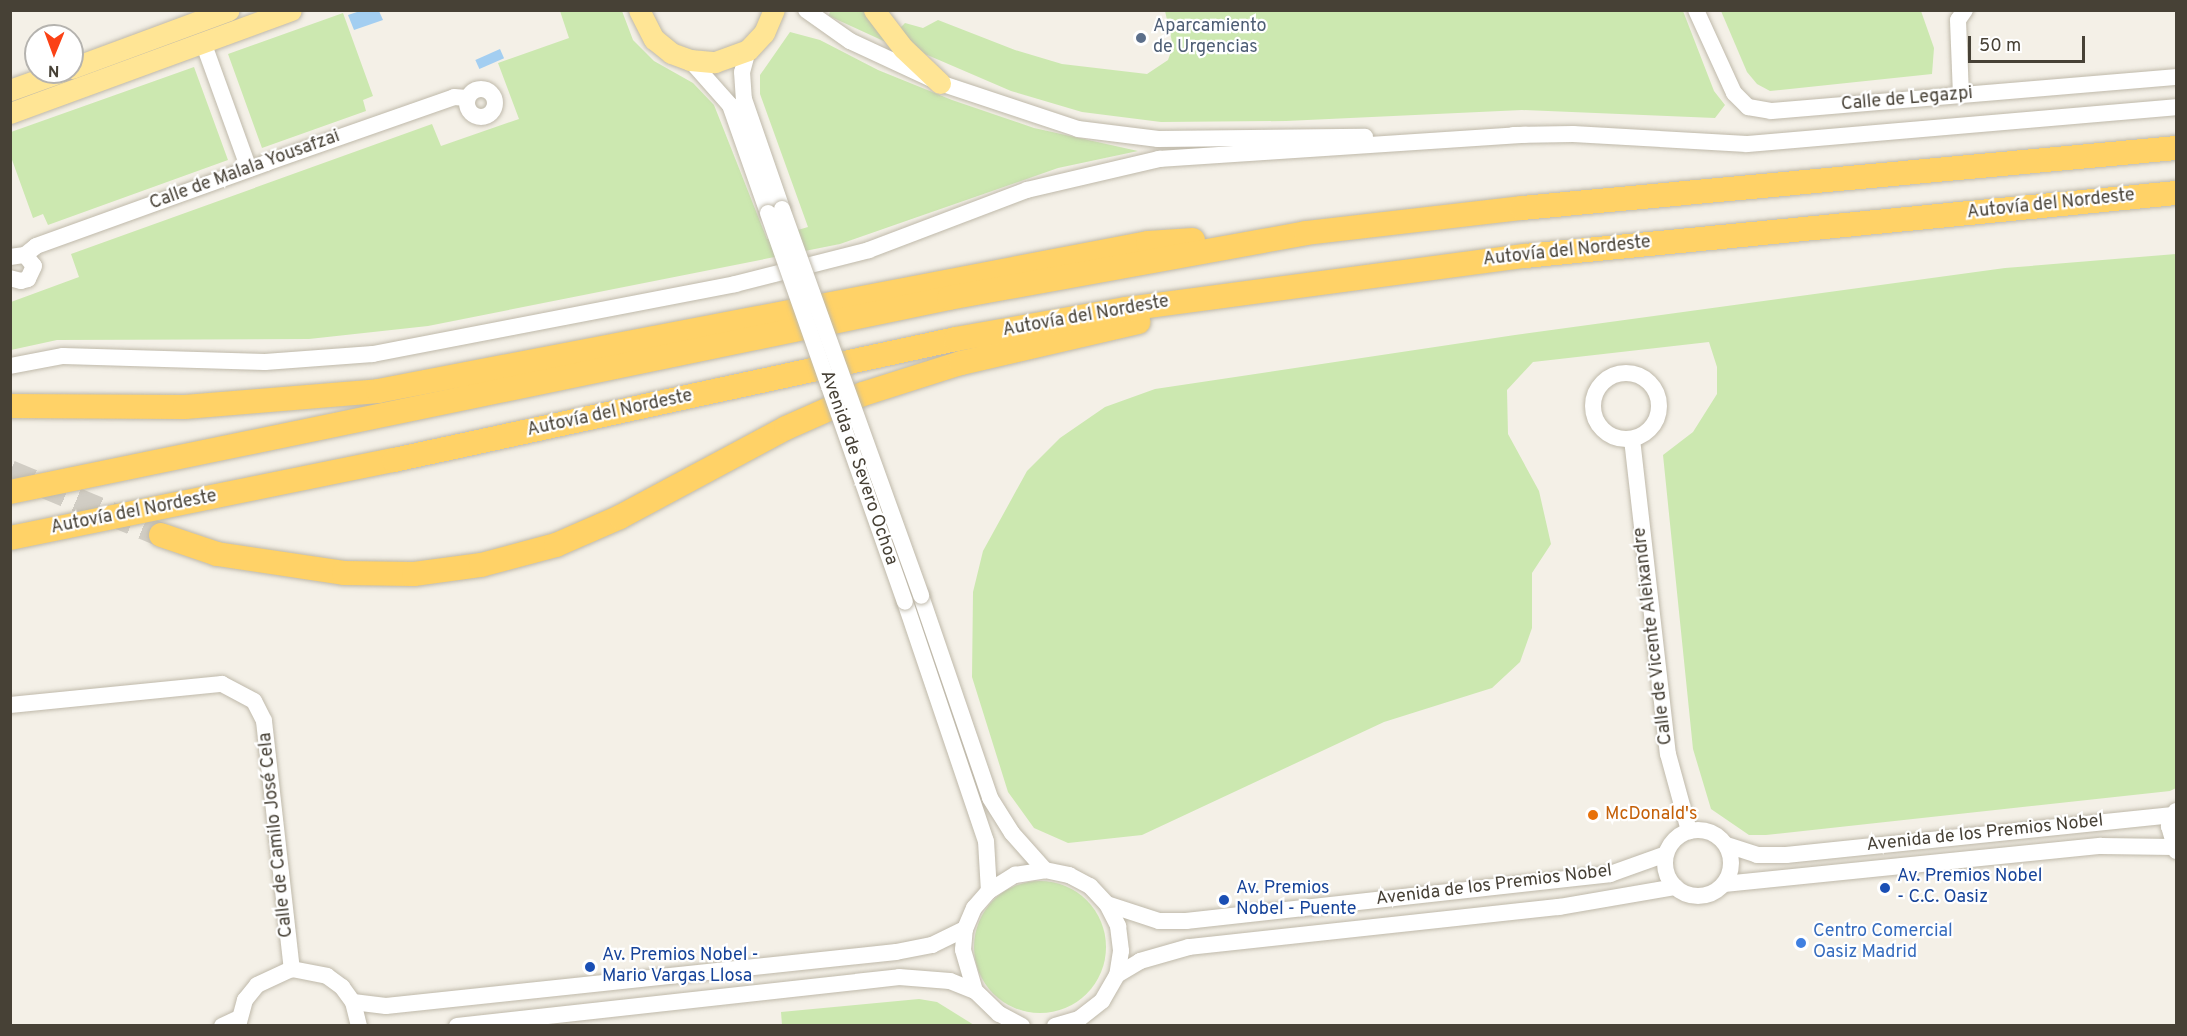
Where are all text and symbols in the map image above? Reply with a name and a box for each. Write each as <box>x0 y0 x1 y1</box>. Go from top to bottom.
place label: Aparcamiento de Urgencias <box>1153 17 1267 60</box>
north arrow <box>24 24 84 84</box>
scale bar <box>1971 24 2088 62</box>
marker: Aparcamiento de Urgencias <box>1134 31 1148 45</box>
text: 50 m <box>1979 35 2021 58</box>
text: N <box>48 60 60 80</box>
street label: Calle de Legazpi <box>1840 83 1974 117</box>
street label: Calle de Malala Yousafzai <box>147 126 343 216</box>
street label: Autovía del Nordeste <box>1966 185 2136 225</box>
street label: Autovía del Nordeste <box>1482 232 1652 272</box>
street label: Autovía del Nordeste <box>1001 292 1171 342</box>
street label: Avenida de Severo Ochoa <box>814 368 902 568</box>
street label: Autovía del Nordeste <box>525 386 695 442</box>
street label: Autovía del Nordeste <box>49 486 219 540</box>
street label: Calle de Vicente Aleixandre <box>1630 525 1678 747</box>
street label: Calle de Camilo José Cela <box>255 731 299 939</box>
place label: McDonald's <box>1605 804 1697 826</box>
marker: McDonald's <box>1586 808 1600 822</box>
street label: Avenida de los Premios Nobel <box>1866 811 2104 857</box>
street label: Avenida de los Premios Nobel <box>1375 861 1613 911</box>
place label: Av. Premios Nobel - C.C. Oasiz <box>1897 867 2042 910</box>
place label: Av. Premios Nobel - Puente <box>1236 879 1356 922</box>
marker: Av. Premios Nobel - C.C. Oasiz <box>1878 881 1892 895</box>
marker: Av. Premios Nobel - Puente <box>1217 893 1231 907</box>
place label: Centro Comercial Oasiz Madrid <box>1813 922 1953 964</box>
marker: Centro Comercial Oasiz Madrid <box>1794 936 1808 950</box>
place label: Av. Premios Nobel - Mario Vargas Llosa <box>602 946 759 988</box>
marker: Av. Premios Nobel - Mario Vargas Llosa <box>583 960 597 974</box>

